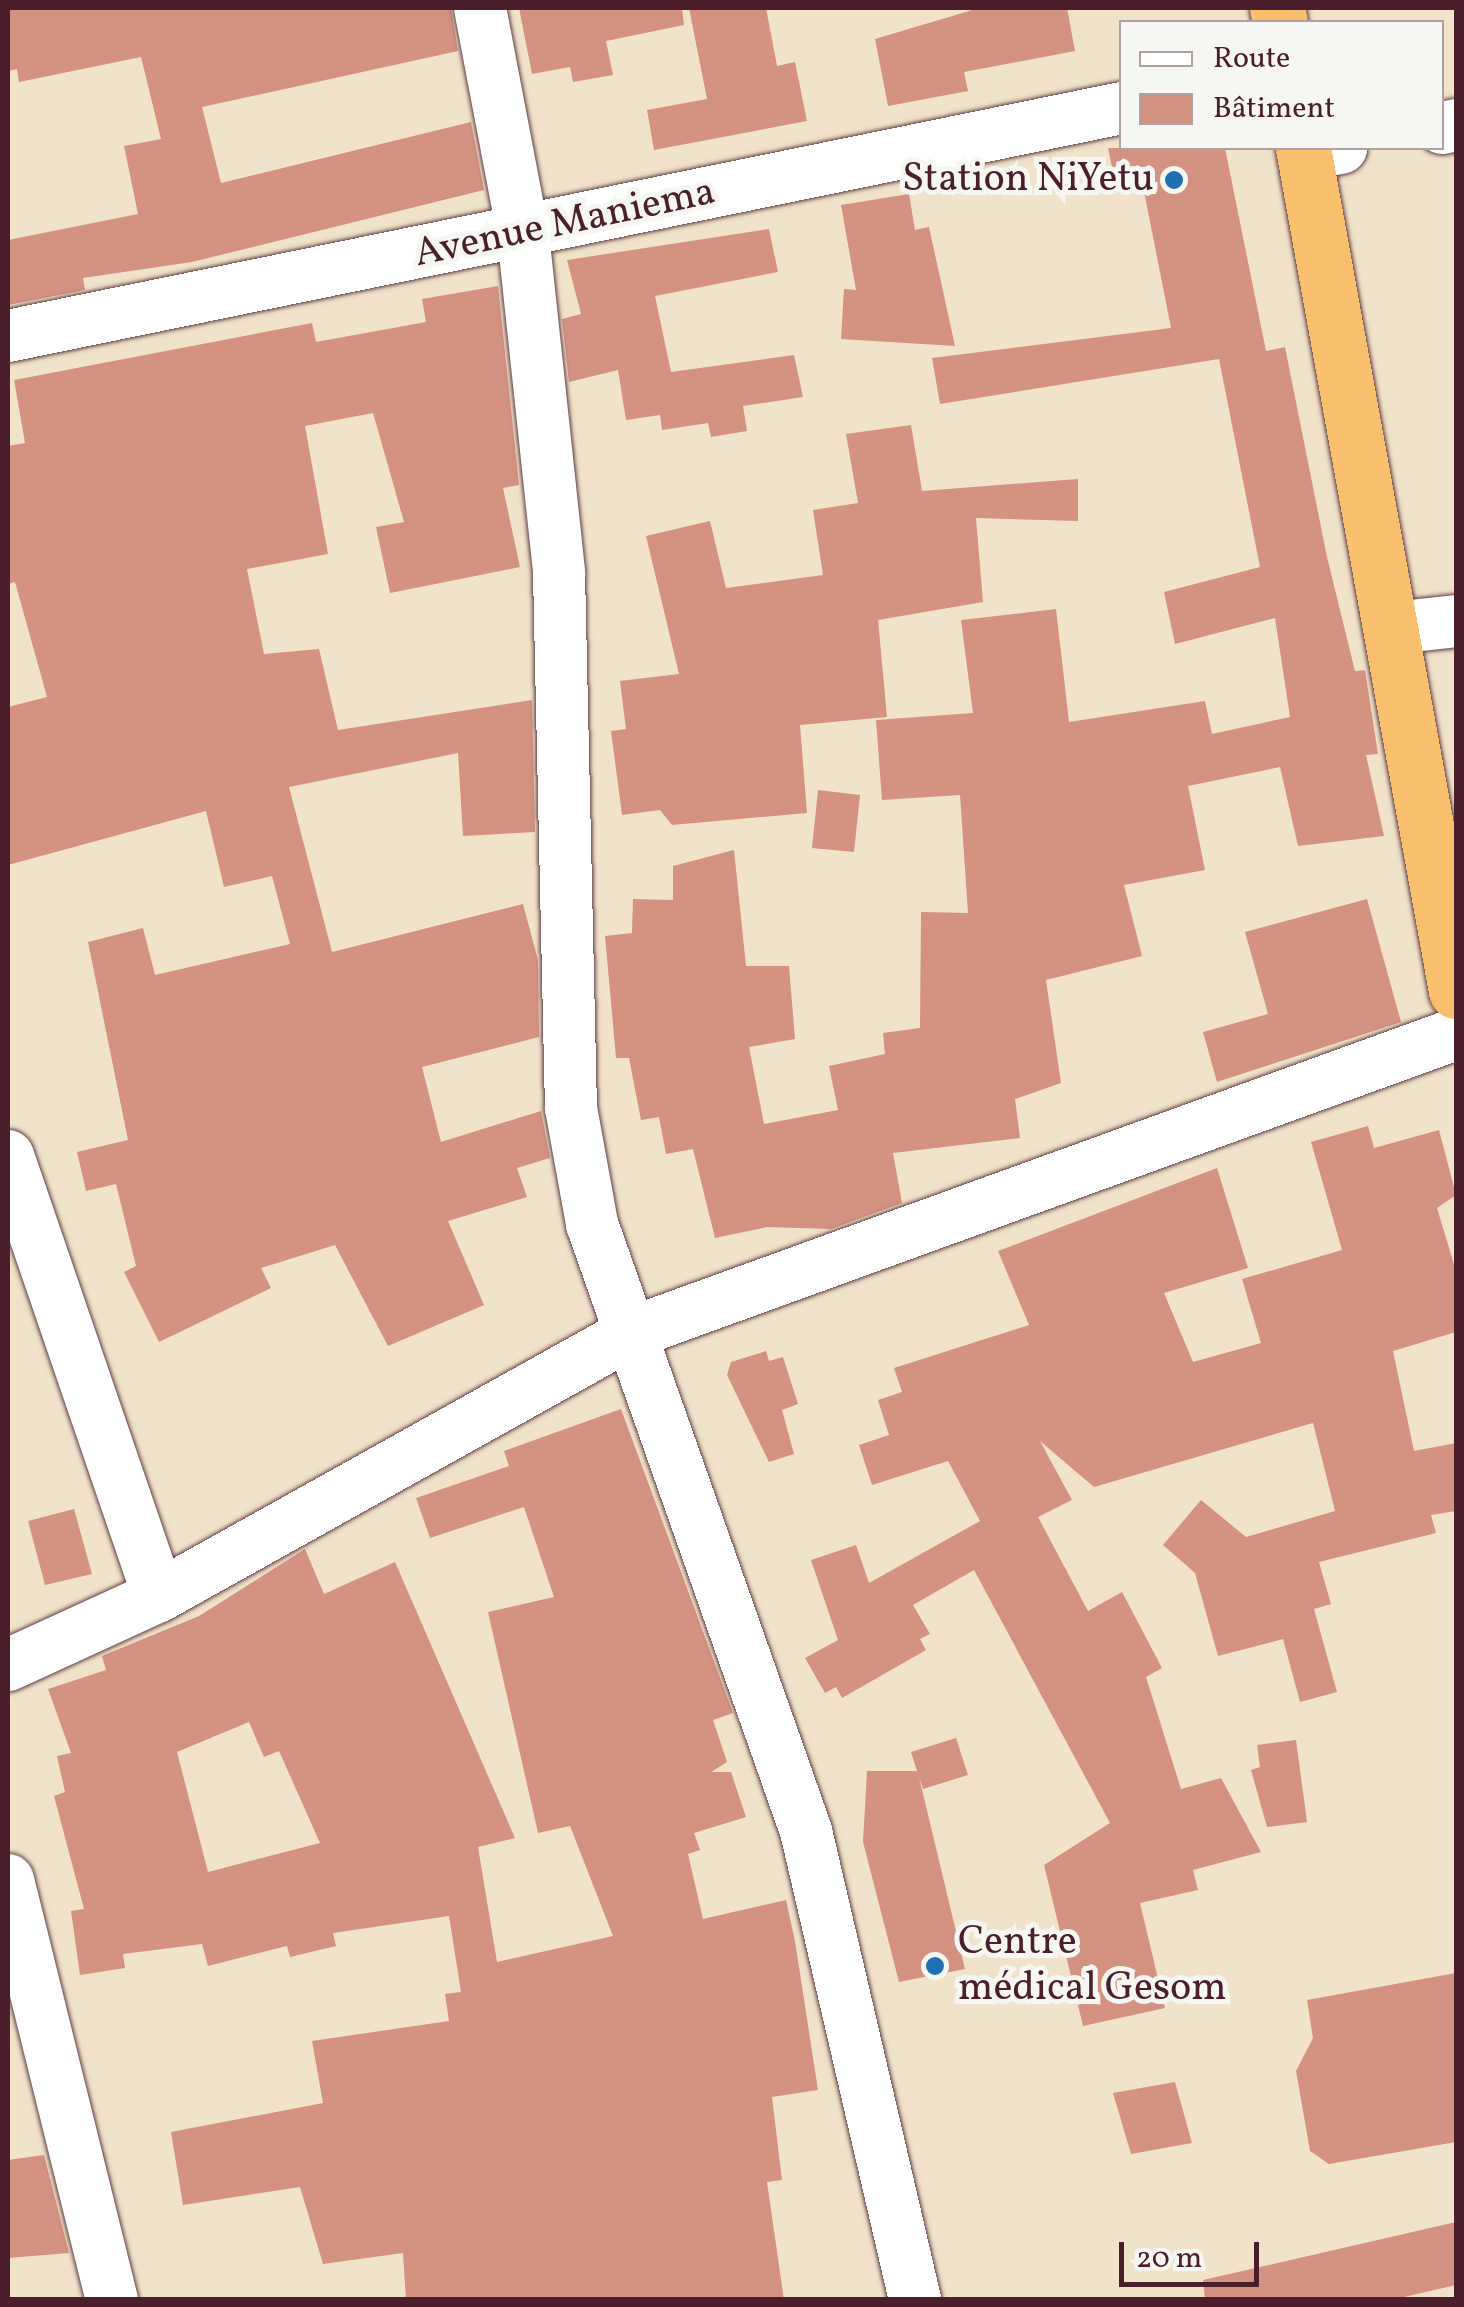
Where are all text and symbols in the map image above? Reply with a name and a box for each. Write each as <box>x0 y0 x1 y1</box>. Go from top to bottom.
legend <box>1119 20 1444 150</box>
text: Route <box>1213 38 1290 80</box>
text: Bâtiment <box>1213 88 1335 130</box>
place label: Station NiYetu <box>902 156 1154 204</box>
street label: Avenue Maniema <box>410 169 720 279</box>
marker: Station NiYetu <box>1163 169 1185 191</box>
place label: Centre médical Gesom <box>958 1919 1227 2013</box>
marker: Centre médical Gesom <box>922 1953 948 1979</box>
scale bar <box>1124 2222 1264 2284</box>
text: 20 m <box>1136 2238 1202 2280</box>

